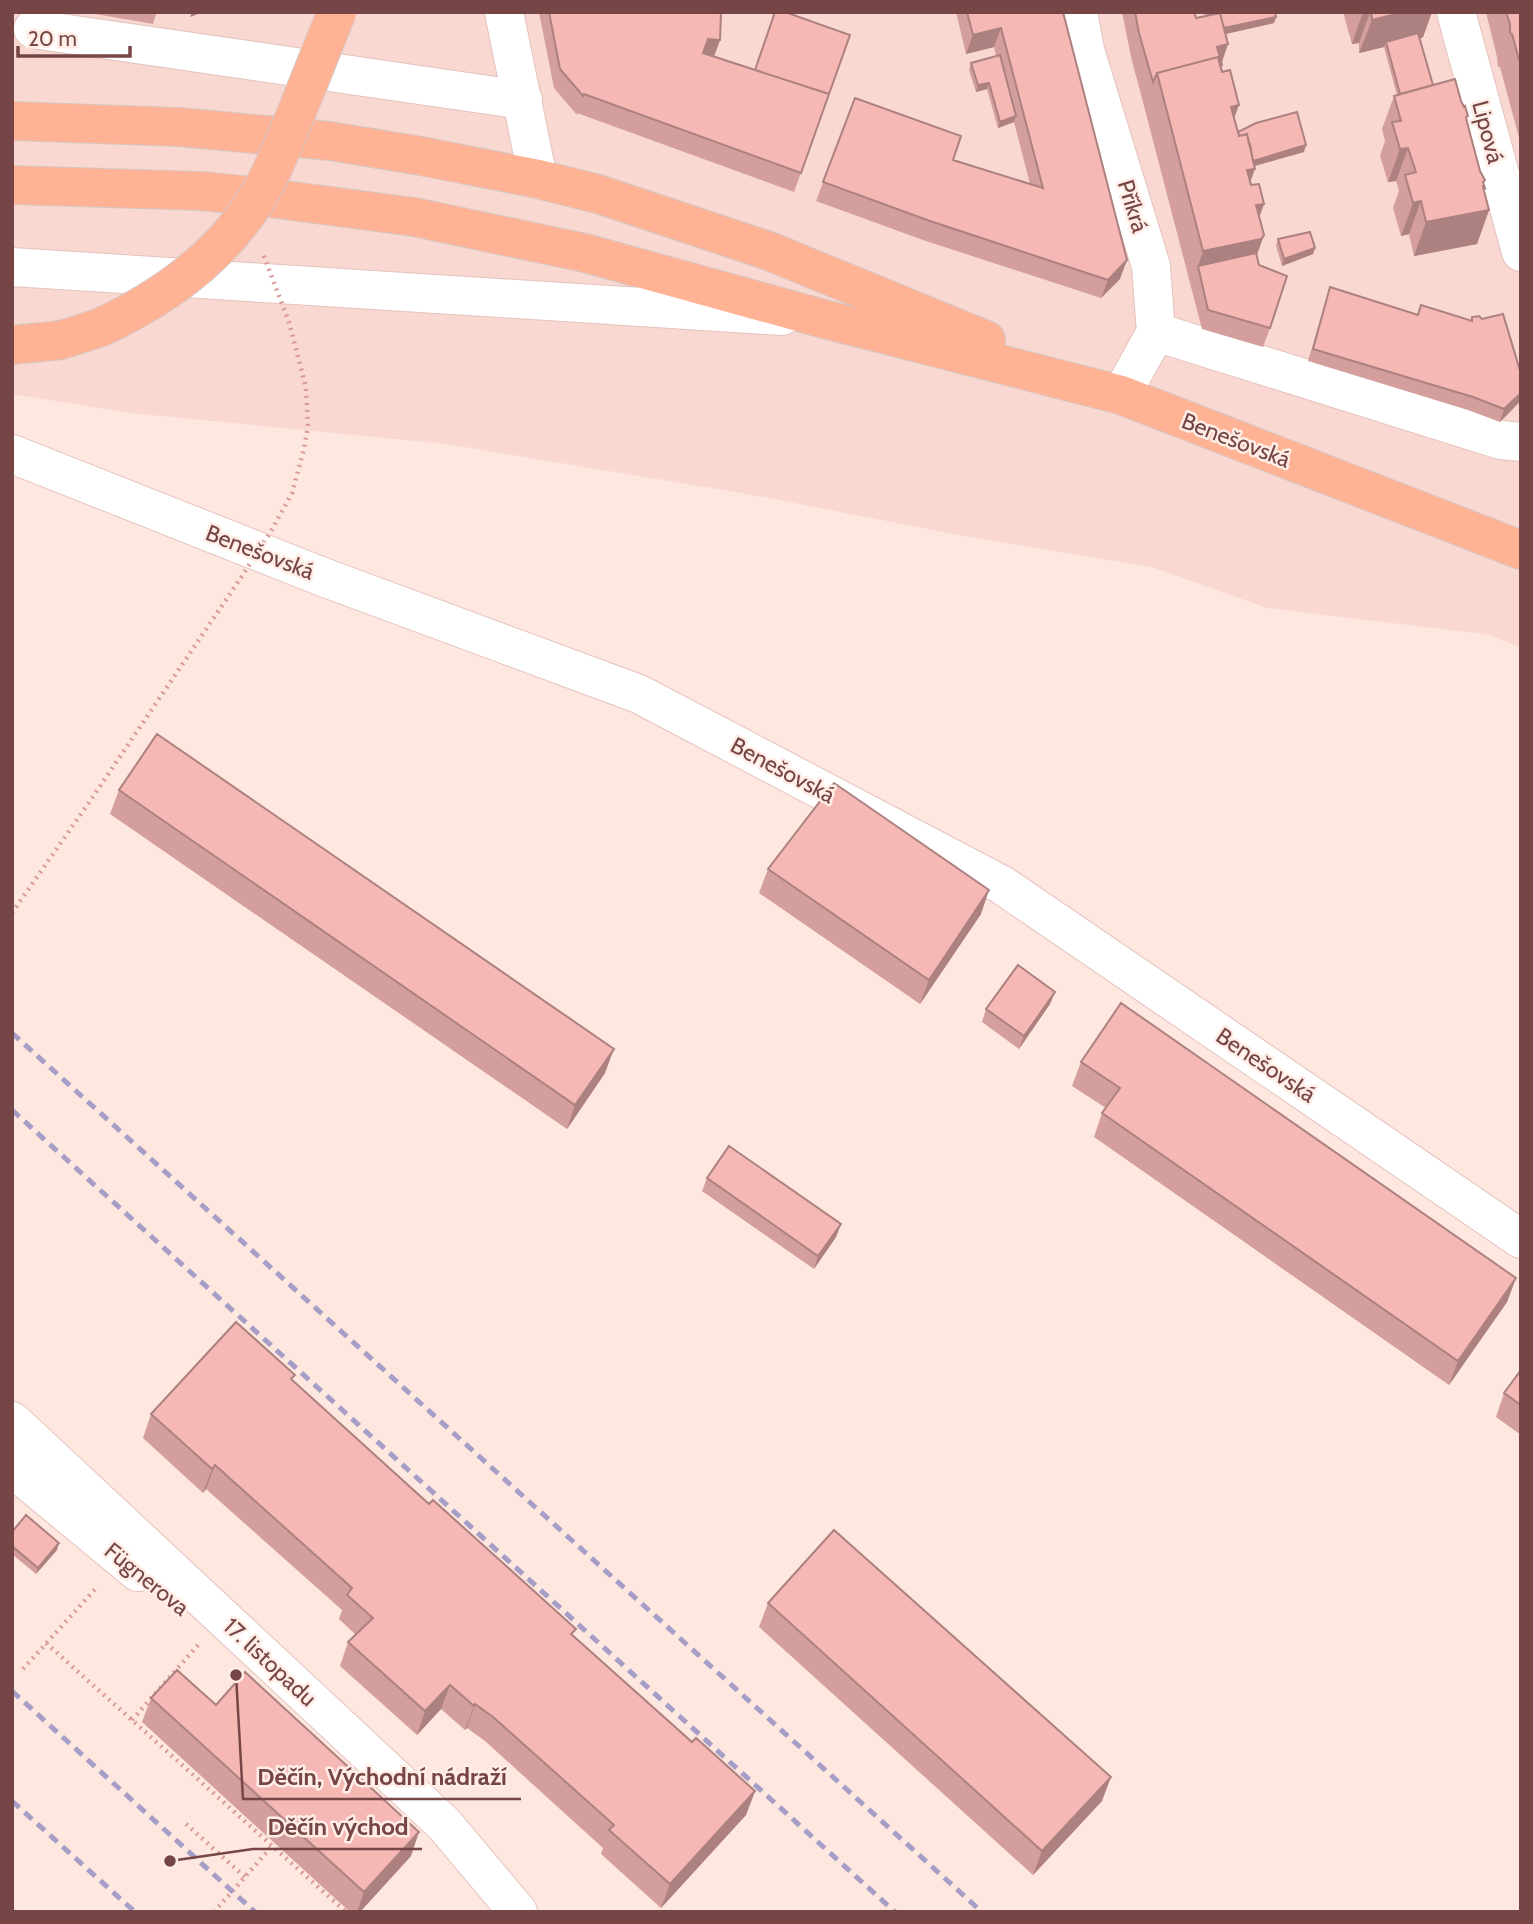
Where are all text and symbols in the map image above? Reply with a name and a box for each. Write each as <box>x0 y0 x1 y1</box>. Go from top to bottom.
scale bar <box>18 14 130 58</box>
text: 20 m <box>28 26 77 51</box>
street label: Lipová <box>1466 98 1510 166</box>
street label: Příkrá <box>1112 176 1154 236</box>
street label: Benešovská <box>1178 406 1294 474</box>
street label: Benešovská <box>202 518 318 586</box>
street label: Benešovská <box>726 731 840 809</box>
street label: Benešovská <box>1211 1021 1321 1109</box>
street label: Fügnerova <box>99 1536 195 1622</box>
street label: 17. listopadu <box>218 1612 322 1712</box>
callout: Děčín, Východní nádraží <box>243 1754 521 1799</box>
text: Děčín, Východní nádraží <box>257 1762 507 1791</box>
callout: Děčín východ <box>253 1804 422 1849</box>
text: Děčín východ <box>267 1812 409 1841</box>

